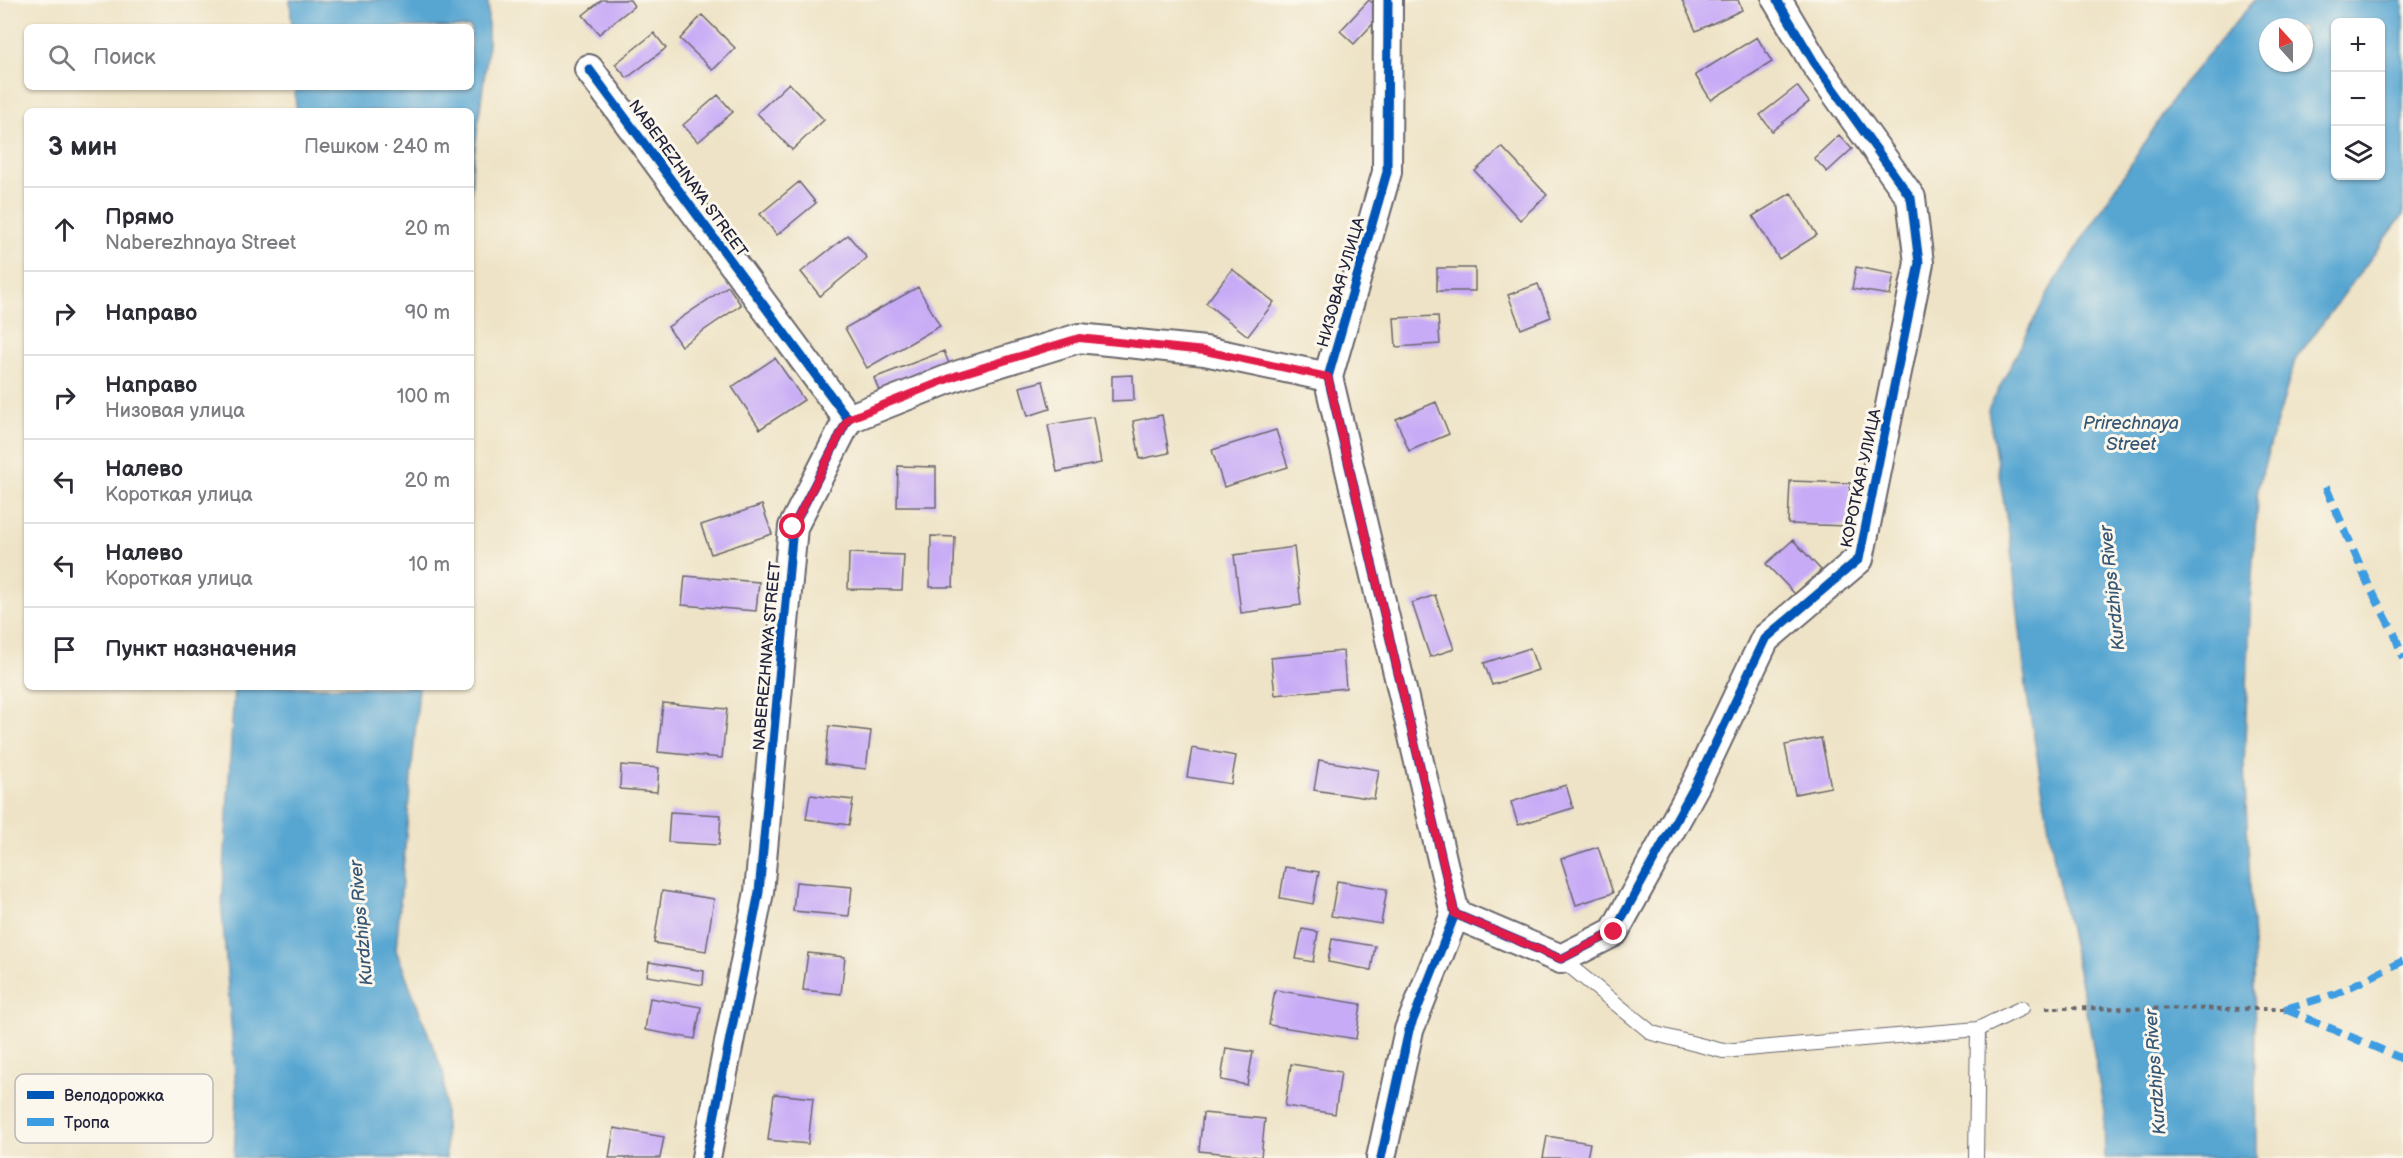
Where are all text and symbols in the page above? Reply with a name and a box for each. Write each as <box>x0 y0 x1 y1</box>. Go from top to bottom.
north arrow <box>2259 18 2313 72</box>
map controls <box>2331 18 2385 180</box>
button: + <box>2331 18 2385 72</box>
search box <box>24 24 474 90</box>
icon: search <box>45 41 78 74</box>
text: Поиск <box>93 44 156 71</box>
button: − <box>2331 72 2385 126</box>
street label: NABEREZHNAYA STREET <box>624 96 751 262</box>
button: layers <box>2331 126 2385 180</box>
text: 3 мин <box>48 132 117 163</box>
text: Пешком · 240 m <box>304 135 450 159</box>
text: Прямо <box>105 204 174 231</box>
icon: ahead <box>48 213 81 246</box>
street label: НИЗОВАЯ УЛИЦА <box>1314 215 1369 350</box>
text: 20 m <box>405 217 450 241</box>
text: Naberezhnaya Street <box>105 231 296 255</box>
icon: right <box>48 297 81 330</box>
text: Направо <box>105 300 197 327</box>
text: 90 m <box>405 301 450 325</box>
text: Направо <box>105 372 197 399</box>
icon: right <box>48 381 81 414</box>
text: 100 m <box>397 385 450 409</box>
text: Низовая улица <box>105 399 245 423</box>
street label: КОРОТКАЯ УЛИЦА <box>1837 407 1886 549</box>
water label: Prirechnaya Street <box>2083 413 2179 455</box>
text: Налево <box>105 456 183 483</box>
icon: left <box>48 465 81 498</box>
text: 20 m <box>405 469 450 493</box>
text: Короткая улица <box>105 483 253 507</box>
route start <box>779 513 805 539</box>
water label: Kurdzhips River <box>2095 523 2130 652</box>
text: Налево <box>105 540 183 567</box>
icon: left <box>48 549 81 582</box>
text: 10 m <box>409 553 450 577</box>
street label: NABEREZHNAYA STREET <box>750 560 785 752</box>
text: Короткая улица <box>105 567 253 591</box>
icon: arrive <box>48 633 81 666</box>
text: Пункт назначения <box>105 636 297 663</box>
water label: Kurdzhips River <box>345 858 377 987</box>
route end <box>1600 918 1626 944</box>
water label: Kurdzhips River <box>2141 1007 2170 1136</box>
legend <box>15 1074 213 1143</box>
text: Велодорожка <box>64 1087 165 1106</box>
text: Тропа <box>64 1114 110 1133</box>

